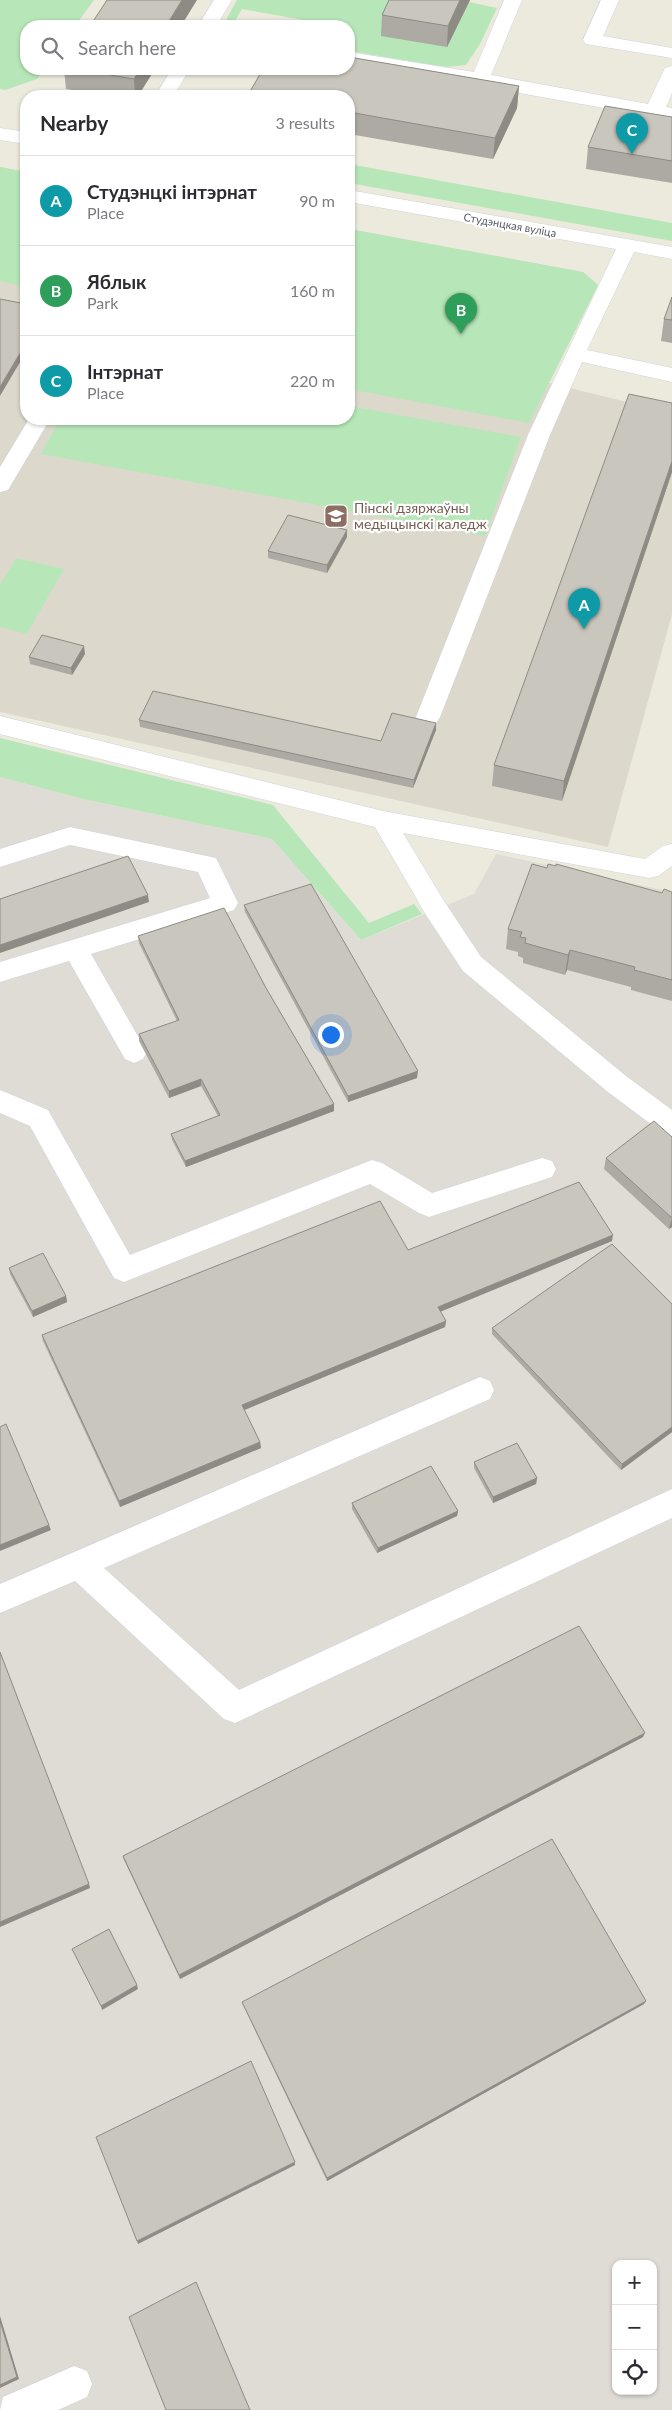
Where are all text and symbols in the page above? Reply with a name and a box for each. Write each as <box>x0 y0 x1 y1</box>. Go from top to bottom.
search box <box>20 20 355 75</box>
icon: search <box>38 34 66 62</box>
text: Search here <box>78 36 176 59</box>
text: Nearby <box>40 110 108 135</box>
text: 3 results <box>275 113 335 132</box>
pin: C <box>616 113 648 154</box>
text: Студэнцкі інтэрнат <box>87 180 257 203</box>
text: A <box>50 191 62 210</box>
text: 90 m <box>299 191 335 210</box>
text: Place <box>87 203 124 222</box>
street label: Студэнцкая вуліца <box>463 210 557 239</box>
text: Яблык <box>87 270 146 293</box>
text: B <box>51 281 61 300</box>
text: 160 m <box>290 281 335 300</box>
text: Park <box>87 293 118 312</box>
pin: B <box>445 293 477 334</box>
text: Інтэрнат <box>87 360 163 383</box>
text: C <box>51 371 61 390</box>
text: 220 m <box>290 371 335 390</box>
text: Place <box>87 383 124 402</box>
place label: Пінскі дзяржаўны медыцынскі каледж <box>354 499 487 532</box>
school or university icon: Пінскі дзяржаўны медыцынскі каледж <box>323 503 349 529</box>
pin: A <box>568 588 600 629</box>
your location <box>318 1022 344 1048</box>
map controls <box>612 2260 657 2395</box>
button: + <box>612 2260 657 2305</box>
button: − <box>612 2305 657 2350</box>
button: locate <box>612 2350 657 2395</box>

